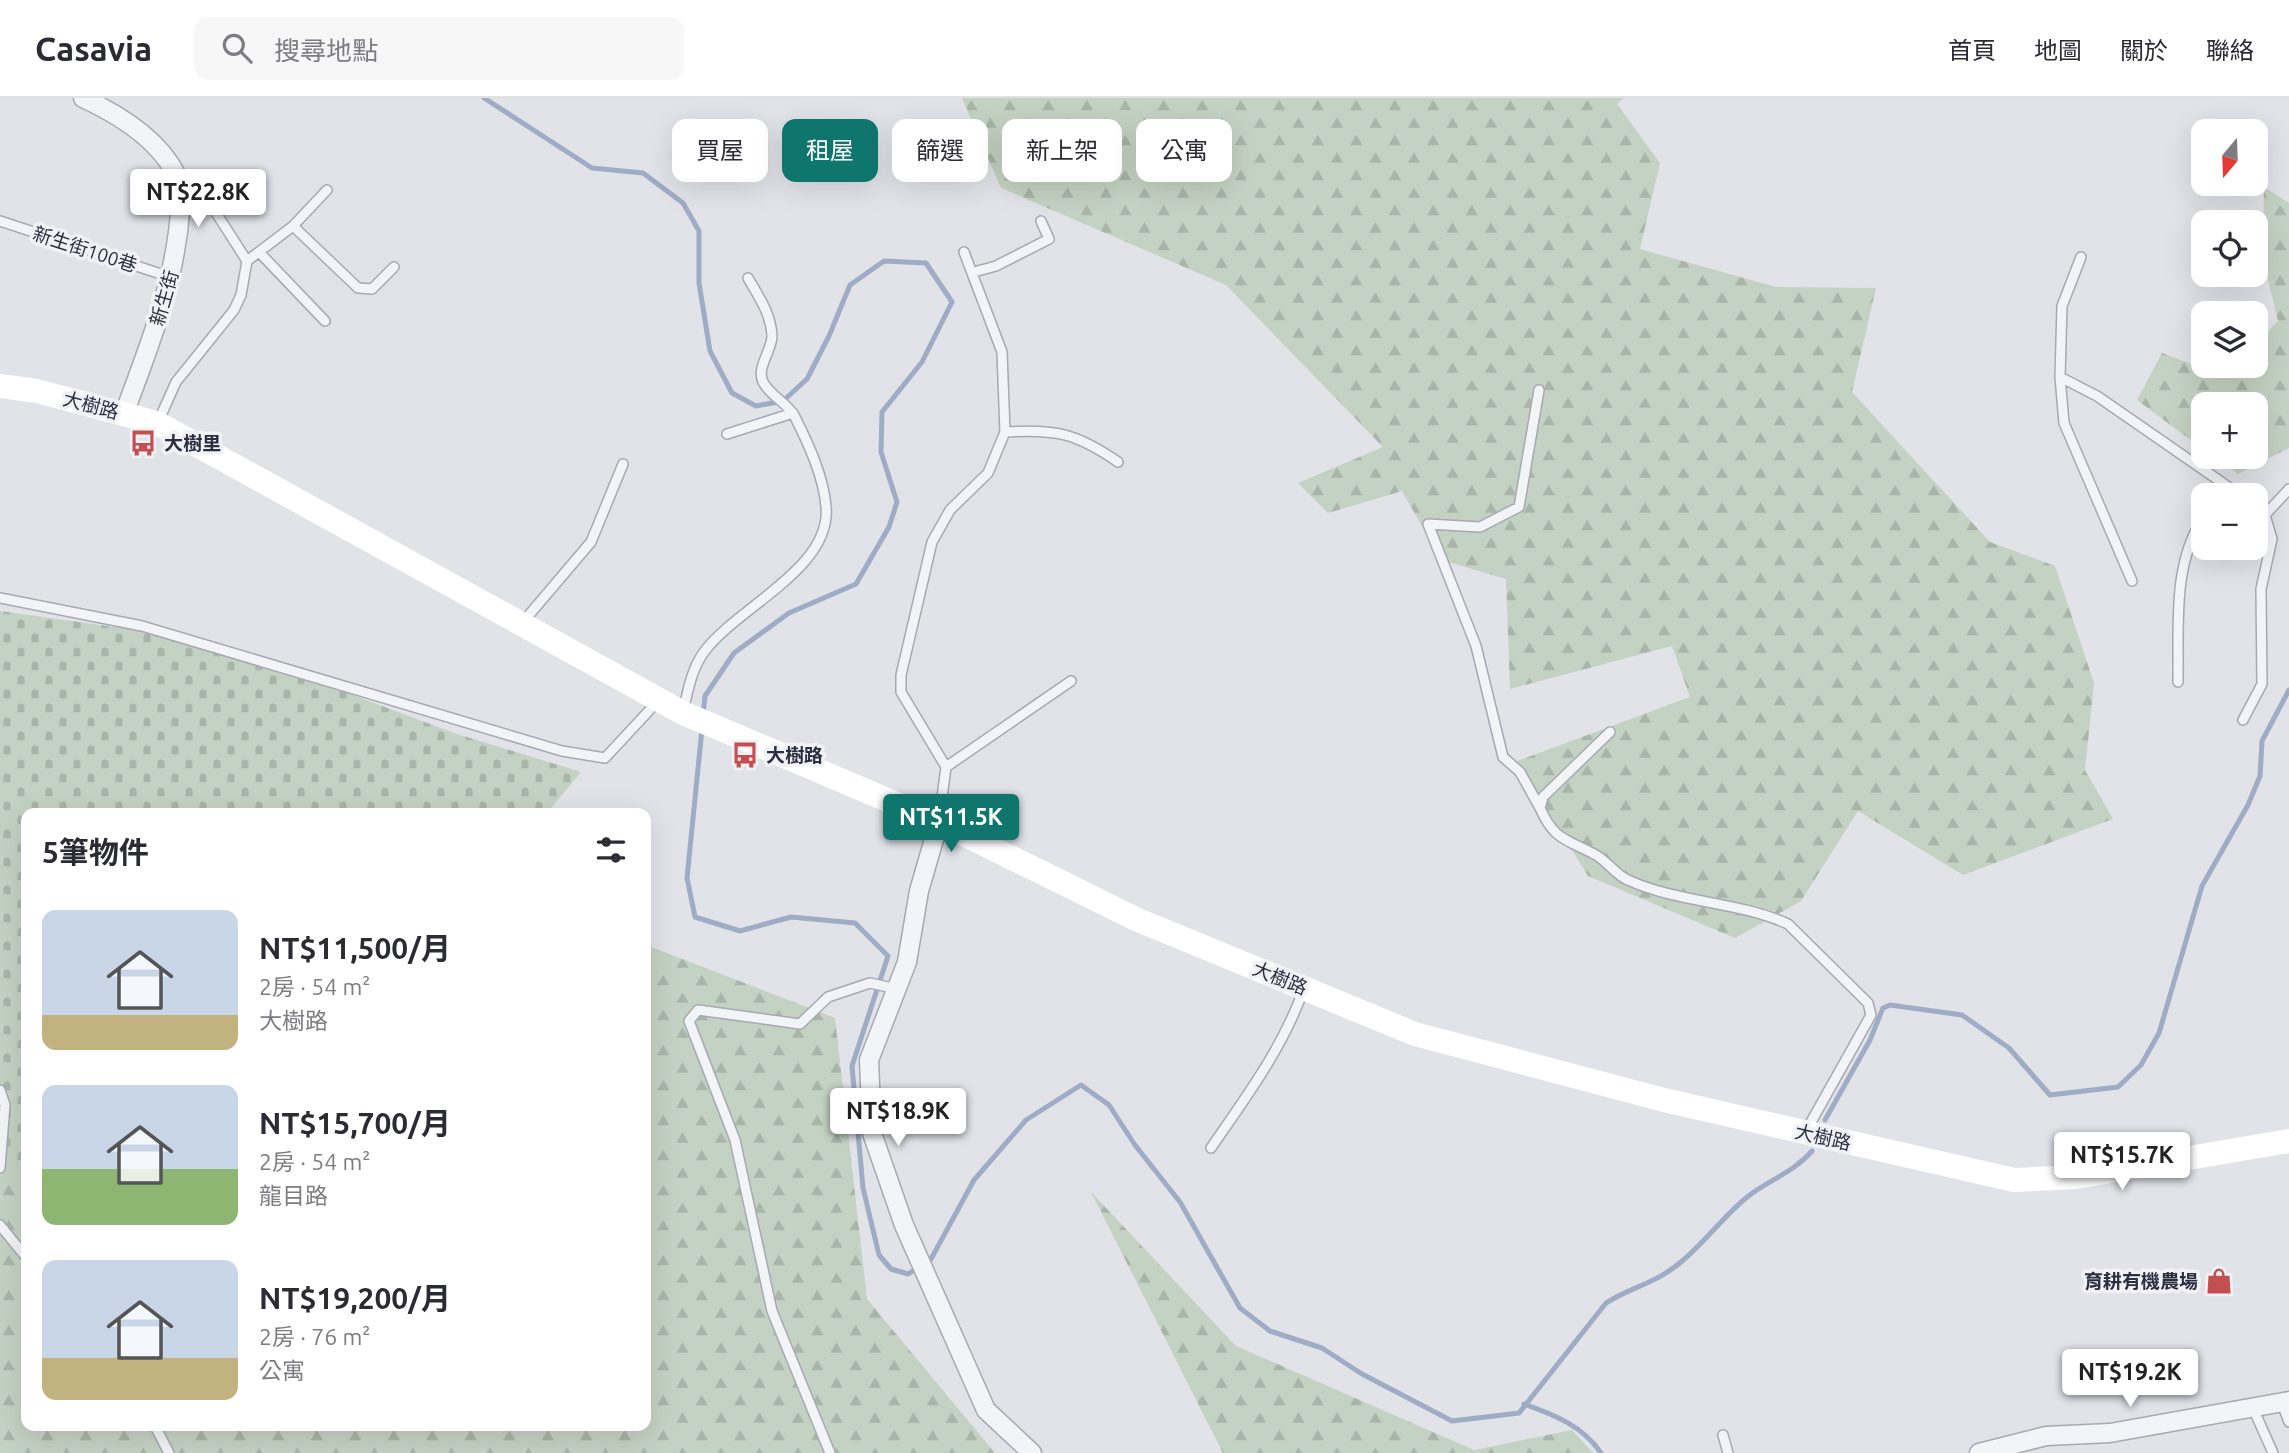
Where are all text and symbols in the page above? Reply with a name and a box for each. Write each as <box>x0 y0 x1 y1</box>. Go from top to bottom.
search box <box>194 17 684 80</box>
icon: search <box>218 29 256 67</box>
text: Casavia <box>35 30 152 67</box>
text: 搜尋地點 <box>274 36 378 65</box>
text: 首頁 <box>1948 37 1996 64</box>
text: 地圖 <box>2034 37 2082 64</box>
text: 關於 <box>2120 37 2168 64</box>
text: 聯絡 <box>2206 37 2254 64</box>
chip: 買屋 <box>672 119 768 182</box>
chip: 租屋 <box>782 119 878 182</box>
chip: 篩選 <box>892 119 988 182</box>
chip: 新上架 <box>1002 119 1122 182</box>
chip: 公寓 <box>1136 119 1232 182</box>
north arrow <box>2191 119 2268 196</box>
map controls <box>2191 119 2268 560</box>
pin: NT$22.8K <box>126 170 270 229</box>
text: NT$22.8K <box>146 179 250 204</box>
button: locate <box>2191 210 2268 287</box>
street label: 新生街100巷 <box>30 222 140 276</box>
street label: 新生街 <box>146 268 182 328</box>
button: layers <box>2191 301 2268 378</box>
street label: 大樹路 <box>61 387 121 423</box>
button: + <box>2191 392 2268 469</box>
bus stop icon: 大樹里 <box>128 428 158 458</box>
place label: 大樹里 <box>164 432 221 454</box>
button: − <box>2191 483 2268 560</box>
bus stop icon: 大樹路 <box>730 740 760 770</box>
place label: 大樹路 <box>766 744 823 766</box>
pin: NT$11.5K <box>879 794 1023 854</box>
text: NT$11.5K <box>899 804 1003 829</box>
icon: filters <box>592 831 630 869</box>
text: 5筆物件 <box>42 835 149 869</box>
text: NT$11,500/月 <box>259 931 451 965</box>
icon: home <box>98 938 182 1022</box>
street label: 大樹路 <box>1249 957 1311 999</box>
text: 2房 · 54 m² <box>259 974 370 999</box>
text: 大樹路 <box>259 1008 328 1033</box>
pin: NT$18.9K <box>826 1088 970 1148</box>
text: NT$18.9K <box>846 1098 950 1123</box>
text: NT$15,700/月 <box>259 1106 451 1140</box>
icon: home <box>98 1113 182 1197</box>
street label: 大樹路 <box>1793 1120 1853 1154</box>
pin: NT$15.7K <box>2050 1132 2194 1192</box>
text: NT$15.7K <box>2070 1142 2174 1167</box>
text: 2房 · 54 m² <box>259 1149 370 1174</box>
text: 龍目路 <box>259 1183 328 1208</box>
shop icon: 育耕有機農場 <box>2204 1266 2234 1296</box>
place label: 育耕有機農場 <box>2084 1270 2198 1292</box>
text: NT$19,200/月 <box>259 1281 451 1315</box>
icon: home <box>98 1288 182 1372</box>
text: 2房 · 76 m² <box>259 1324 370 1349</box>
pin: NT$19.2K <box>2058 1350 2202 1409</box>
text: 公寓 <box>259 1358 305 1383</box>
text: NT$19.2K <box>2078 1359 2182 1384</box>

